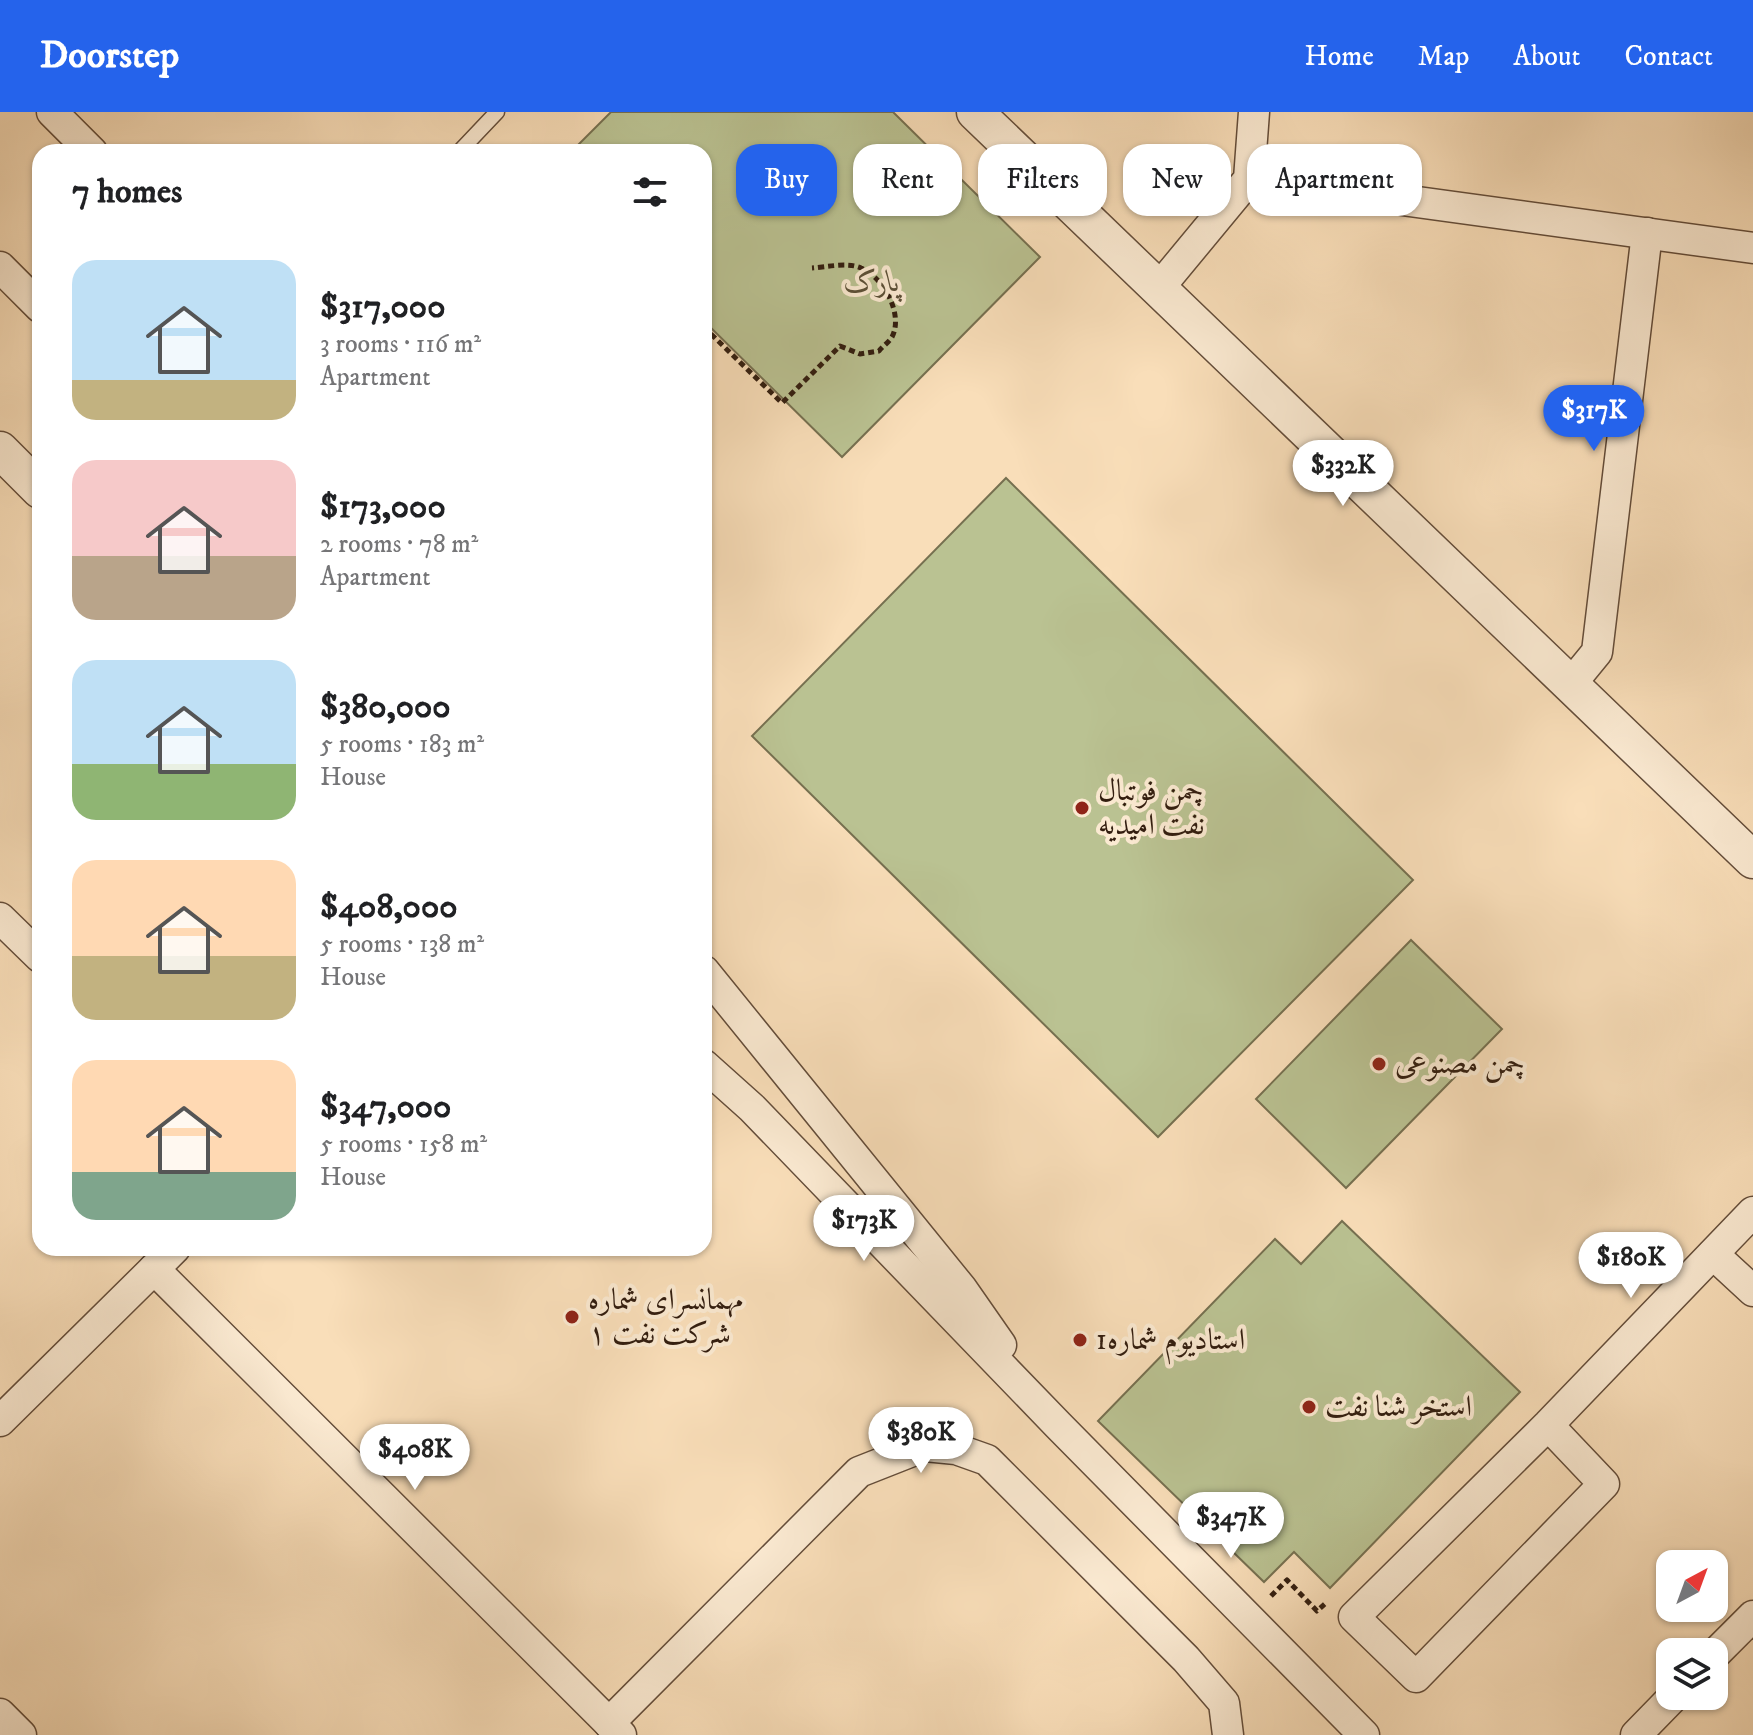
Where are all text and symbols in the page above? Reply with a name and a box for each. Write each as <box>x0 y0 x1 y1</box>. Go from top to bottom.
text: Doorstep <box>40 32 179 80</box>
text: Home <box>1305 39 1374 74</box>
text: Map <box>1418 39 1469 74</box>
text: About <box>1513 39 1580 74</box>
text: Contact <box>1624 39 1713 74</box>
chip: Buy <box>736 144 837 216</box>
chip: Rent <box>853 144 962 216</box>
chip: Filters <box>978 144 1107 216</box>
chip: New <box>1123 144 1231 216</box>
chip: Apartment <box>1247 144 1422 216</box>
icon: filters <box>628 170 672 214</box>
text: 7 homes <box>72 171 182 213</box>
park label: پارک <box>844 264 902 302</box>
text: $317,000 <box>320 286 445 328</box>
icon: home <box>136 292 232 388</box>
text: 3 rooms · 116 m² <box>320 328 481 361</box>
text: Apartment <box>320 361 431 394</box>
pin: $317K <box>1538 385 1650 453</box>
text: $317K <box>1561 394 1627 427</box>
pin: $332K <box>1287 440 1399 508</box>
text: $332K <box>1311 449 1375 482</box>
text: $173,000 <box>320 486 446 528</box>
icon: home <box>136 492 232 588</box>
text: 2 rooms · 78 m² <box>320 528 478 561</box>
text: Apartment <box>320 561 431 594</box>
text: $380,000 <box>320 686 451 728</box>
icon: home <box>136 692 232 788</box>
text: 5 rooms · 183 m² <box>320 728 484 761</box>
text: House <box>320 761 386 794</box>
place label: چمن فوتبال نفت امیدیه <box>1098 773 1205 844</box>
marker: چمن فوتبال نفت امیدیه <box>1073 799 1091 817</box>
text: $408,000 <box>320 886 457 928</box>
icon: home <box>136 892 232 988</box>
text: 5 rooms · 138 m² <box>320 928 484 961</box>
text: House <box>320 961 386 994</box>
place label: چمن مصنوعی <box>1395 1046 1525 1083</box>
marker: چمن مصنوعی <box>1370 1055 1388 1073</box>
text: $347,000 <box>320 1086 451 1128</box>
icon: home <box>136 1092 232 1188</box>
text: 5 rooms · 158 m² <box>320 1128 487 1161</box>
text: House <box>320 1161 386 1194</box>
pin: $173K <box>808 1195 920 1263</box>
text: $173K <box>831 1204 897 1237</box>
pin: $180K <box>1575 1232 1687 1300</box>
text: $180K <box>1597 1241 1666 1274</box>
place label: مهمانسرای شماره ۱ شرکت نفت <box>588 1282 743 1353</box>
marker: مهمانسرای شماره ۱ شرکت نفت <box>563 1308 581 1326</box>
place label: استادیوم شماره1 <box>1096 1322 1245 1365</box>
marker: استادیوم شماره1 <box>1071 1331 1089 1349</box>
place label: استخر شنا نفت <box>1325 1389 1472 1426</box>
marker: استخر شنا نفت <box>1300 1398 1318 1416</box>
pin: $380K <box>865 1407 977 1475</box>
text: $380K <box>886 1416 956 1449</box>
pin: $408K <box>359 1424 471 1492</box>
text: $408K <box>378 1433 452 1466</box>
pin: $347K <box>1175 1492 1287 1560</box>
text: $347K <box>1196 1501 1266 1534</box>
north arrow <box>1656 1550 1728 1622</box>
map controls <box>1656 1550 1728 1710</box>
button: layers <box>1656 1638 1728 1710</box>

